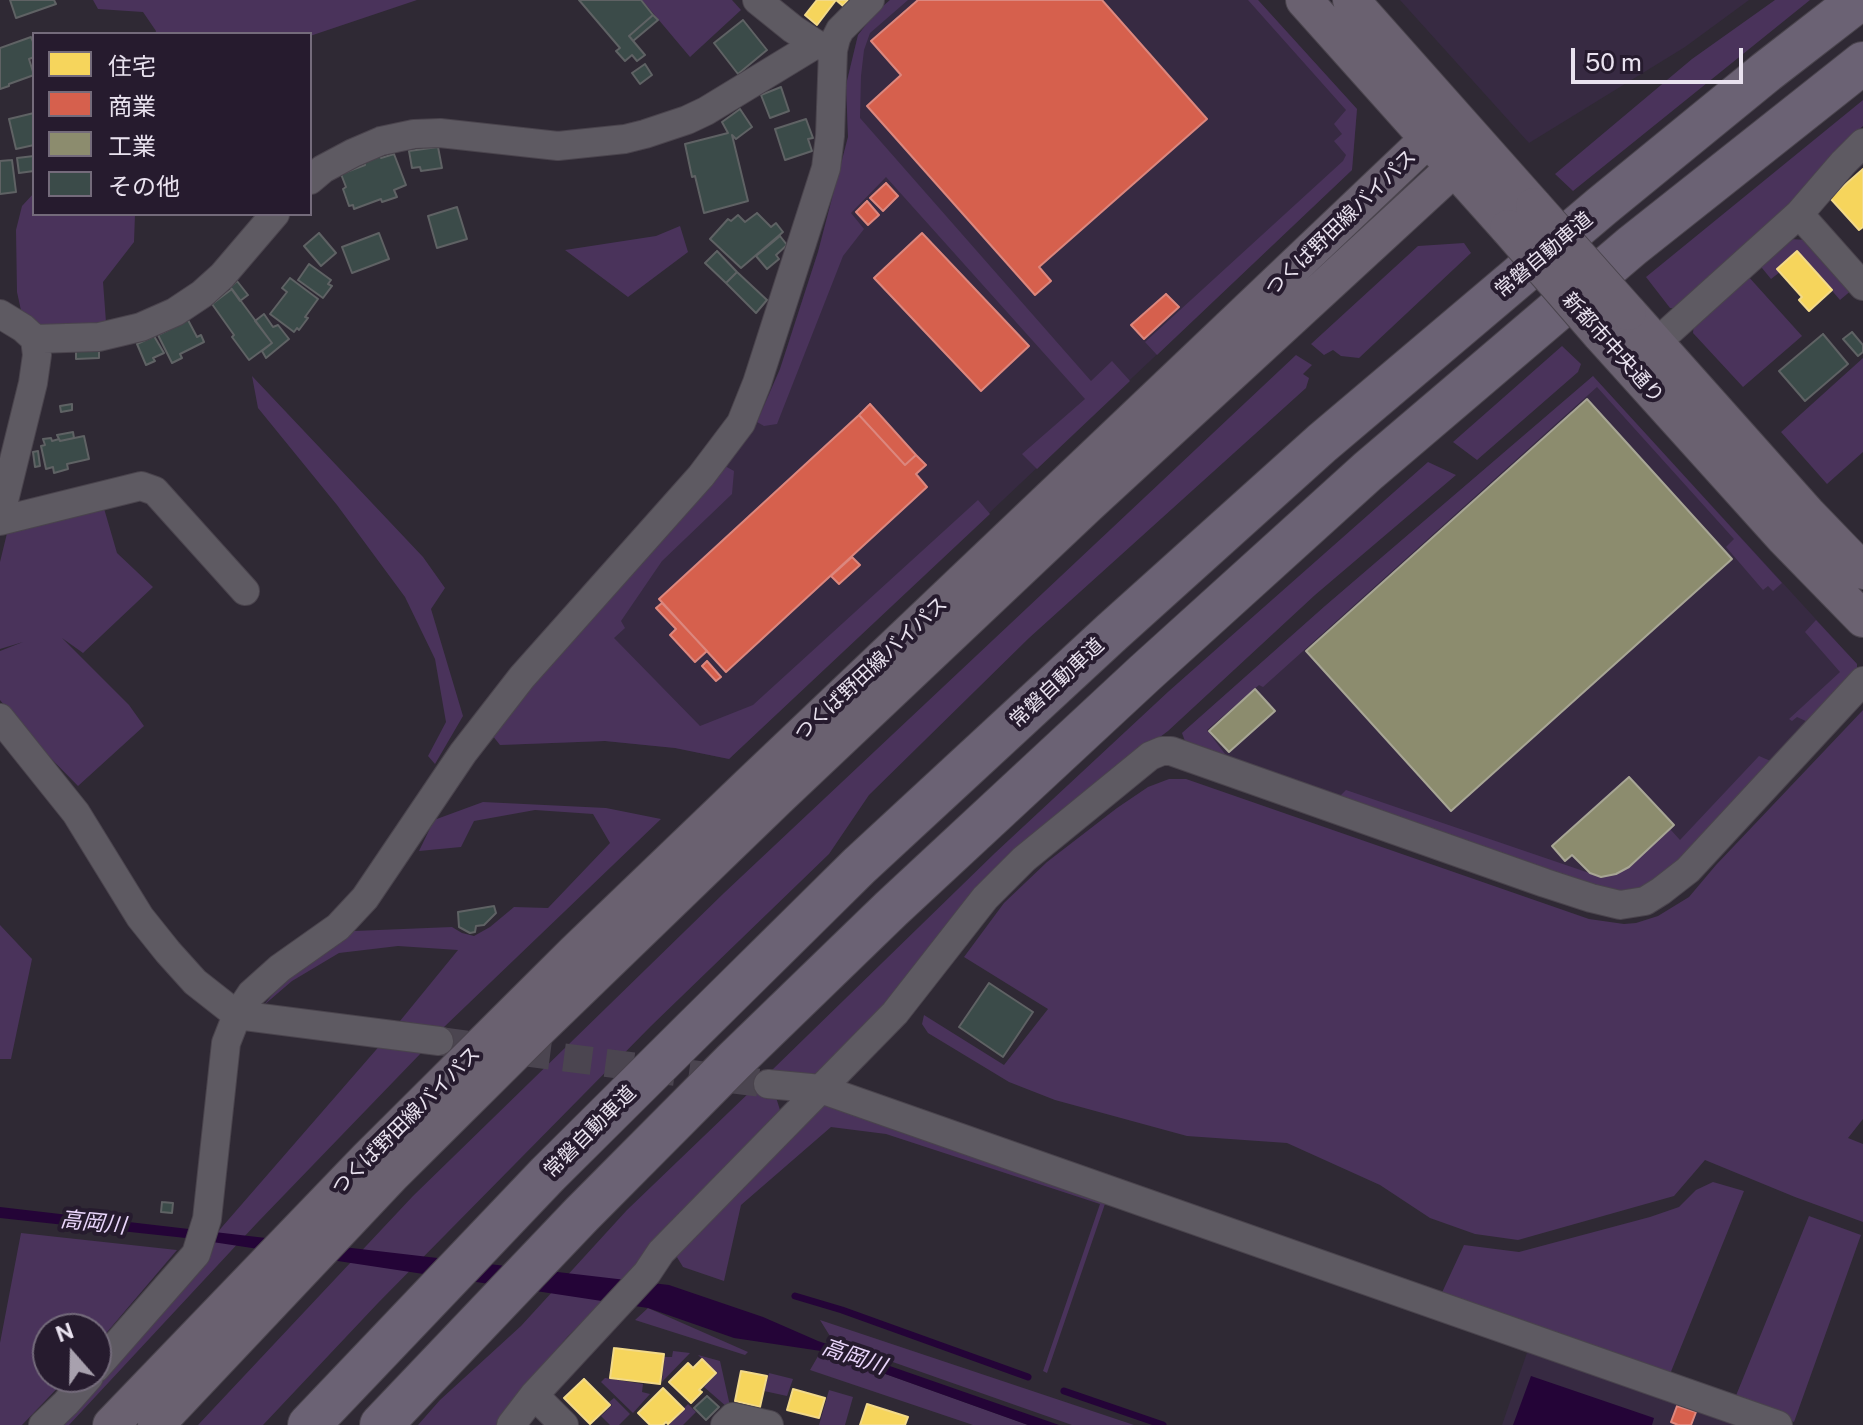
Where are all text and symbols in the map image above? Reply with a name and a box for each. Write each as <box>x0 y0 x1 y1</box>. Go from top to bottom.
legend <box>32 32 312 216</box>
scale bar <box>1575 32 1747 82</box>
text: 50 m <box>1585 48 1642 76</box>
text: 住宅 <box>108 52 156 80</box>
text: 商業 <box>108 92 156 120</box>
text: 工業 <box>108 132 156 160</box>
street label: つくば野田線バイパス <box>1261 145 1421 301</box>
text: その他 <box>108 172 180 200</box>
street label: 常磐自動車道 <box>1490 207 1598 303</box>
street label: 新都市中央通り <box>1557 288 1669 408</box>
street label: つくば野田線バイパス <box>790 592 952 746</box>
street label: 常磐自動車道 <box>1005 633 1109 733</box>
street label: つくば野田線バイパス <box>327 1042 485 1200</box>
street label: 常磐自動車道 <box>539 1081 641 1183</box>
water label: 高岡川 <box>59 1206 127 1240</box>
north arrow <box>32 1313 112 1393</box>
text: N <box>52 1317 77 1347</box>
water label: 高岡川 <box>819 1334 889 1380</box>

